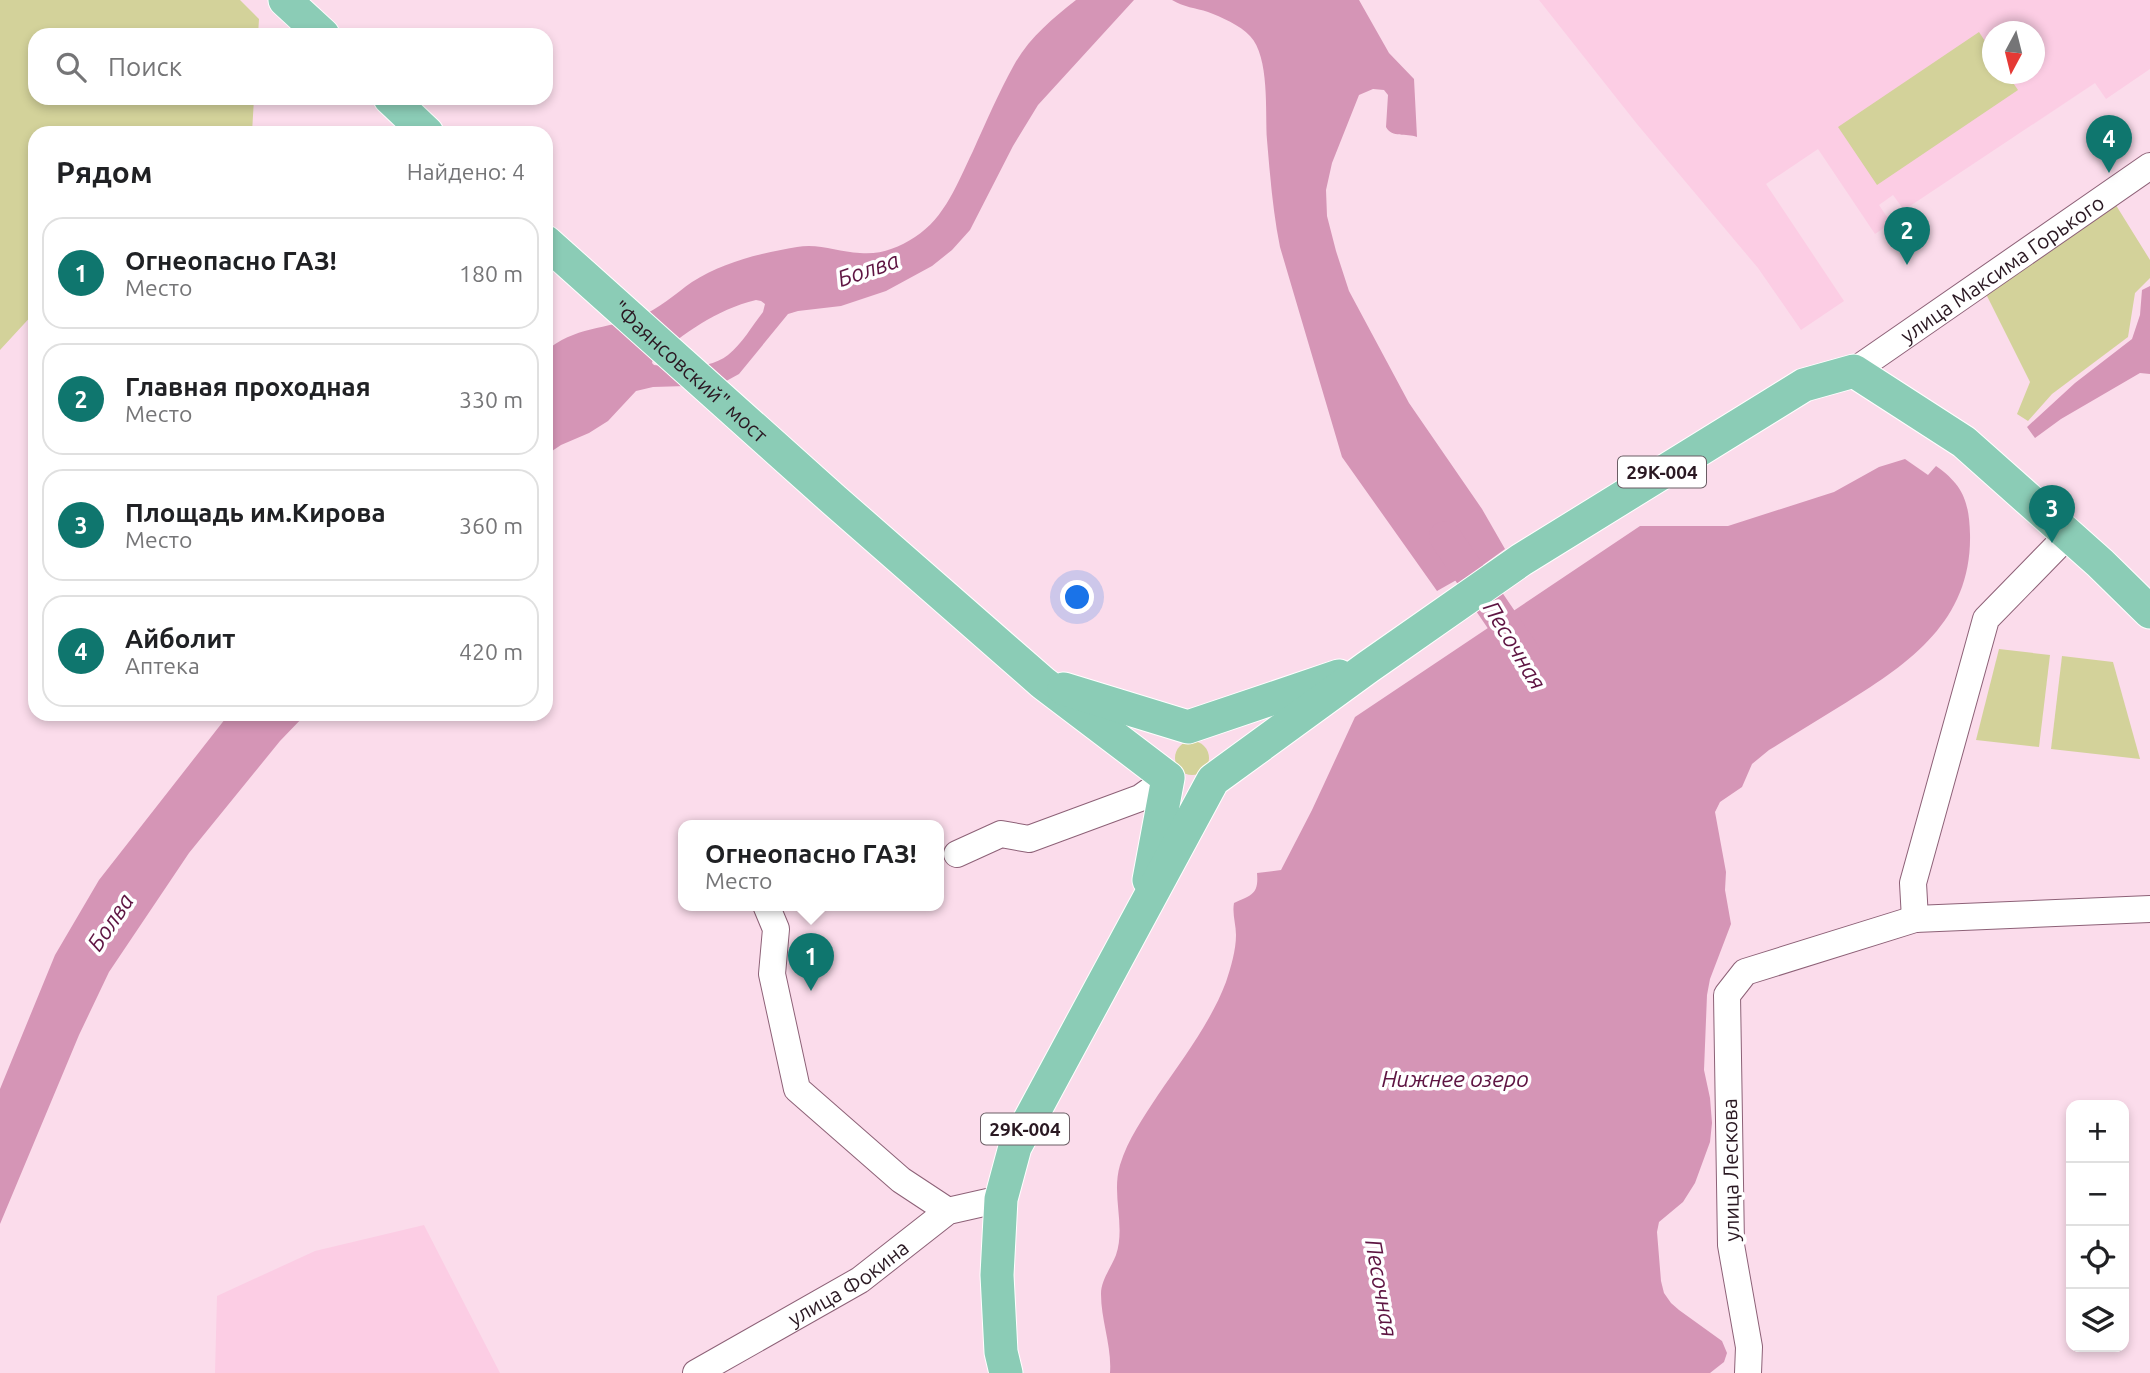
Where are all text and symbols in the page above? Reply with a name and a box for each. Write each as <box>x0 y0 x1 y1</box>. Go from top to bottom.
north arrow <box>1982 21 2045 84</box>
search box <box>28 28 553 105</box>
icon: search <box>52 48 90 86</box>
text: Поиск <box>108 52 182 81</box>
pin: 4 <box>2086 115 2132 173</box>
text: Рядом <box>56 155 152 189</box>
text: Найдено: 4 <box>407 159 525 184</box>
street label: улица Максима Горького <box>1896 190 2108 347</box>
pin: 2 <box>1884 207 1930 265</box>
text: Огнеопасно ГАЗ! <box>125 246 337 275</box>
water label: Болва <box>834 247 902 291</box>
text: 1 <box>75 261 87 286</box>
text: 180 m <box>459 261 523 286</box>
text: Место <box>125 275 192 300</box>
street label: "Фаянсовский" мост <box>608 296 773 447</box>
text: Главная проходная <box>125 372 371 401</box>
text: 2 <box>75 387 87 412</box>
text: 330 m <box>459 387 523 412</box>
text: Место <box>125 401 192 426</box>
road number: 29К-004 <box>1618 457 1706 488</box>
pin: 3 <box>2029 485 2075 543</box>
text: Площадь им.Кирова <box>125 498 386 527</box>
text: 3 <box>75 513 87 538</box>
text: 360 m <box>459 513 523 538</box>
text: Место <box>125 527 192 552</box>
your location <box>1060 580 1094 614</box>
water label: Песочная <box>1479 596 1551 694</box>
text: Айболит <box>125 624 235 653</box>
text: 4 <box>75 639 87 664</box>
text: 420 m <box>459 639 523 664</box>
text: Аптека <box>125 653 200 678</box>
popup <box>678 820 944 911</box>
text: Огнеопасно ГАЗ! <box>705 839 917 868</box>
text: Место <box>705 868 772 893</box>
water label: Болва <box>82 889 138 955</box>
pin: 1 <box>788 933 834 991</box>
water label: Нижнее озеро <box>1381 1066 1529 1091</box>
street label: улица Лескова <box>1717 1098 1743 1242</box>
map controls <box>2066 1100 2129 1352</box>
button: + <box>2066 1100 2129 1163</box>
road number: 29К-004 <box>981 1114 1069 1144</box>
button: − <box>2066 1163 2129 1226</box>
button: locate <box>2066 1226 2129 1289</box>
street label: улица Фокина <box>784 1235 913 1330</box>
water label: Песочная <box>1361 1237 1403 1339</box>
button: layers <box>2066 1289 2129 1352</box>

